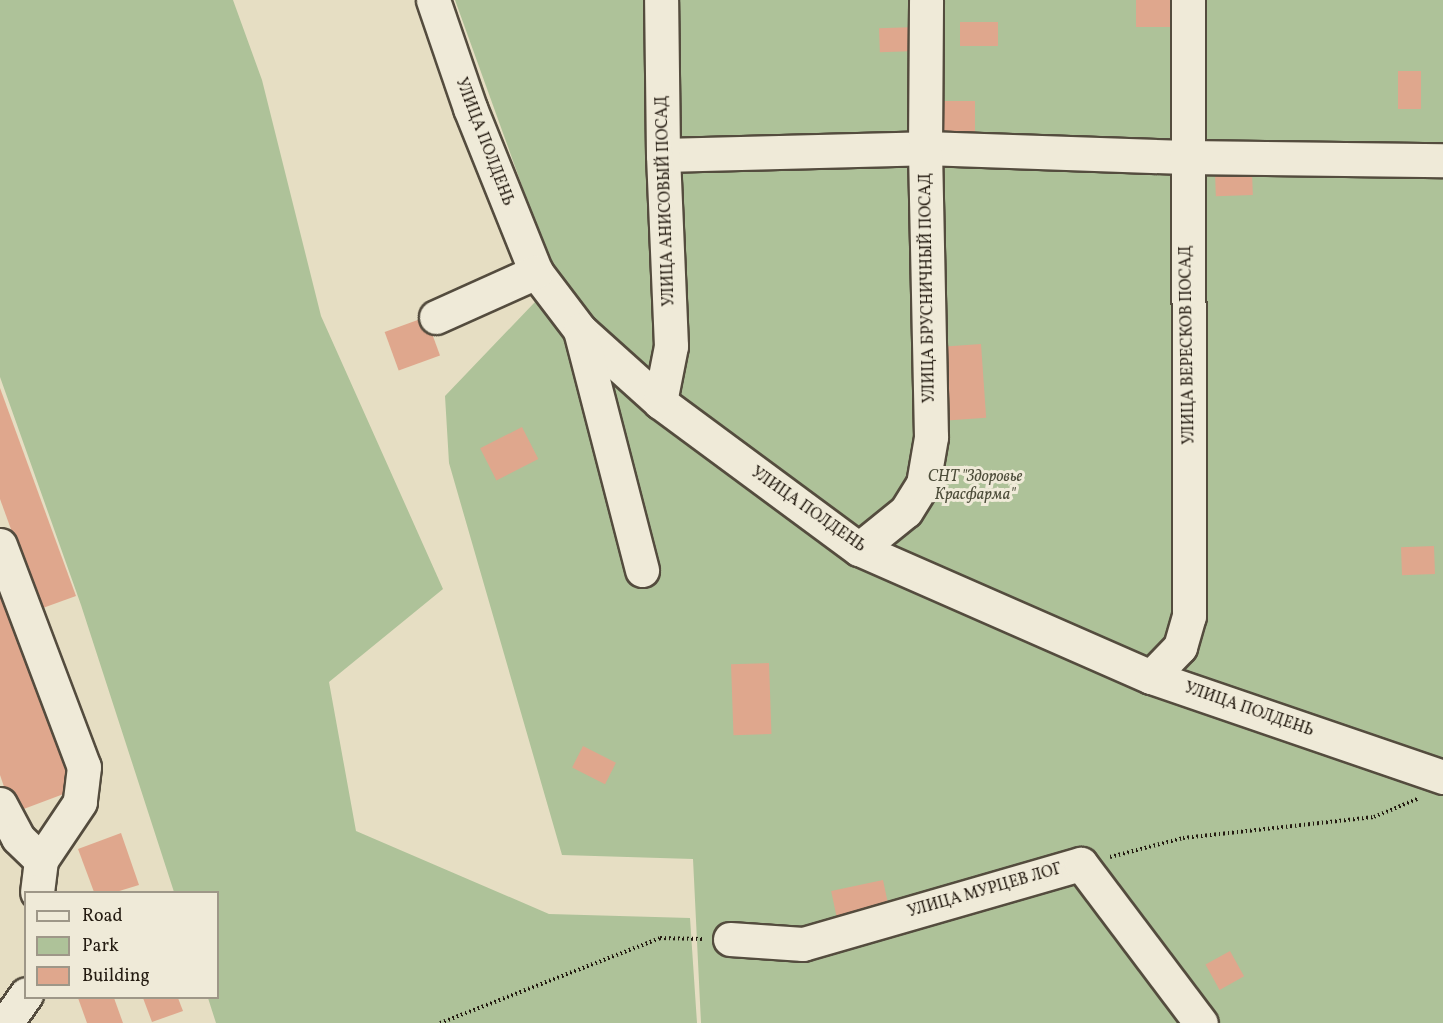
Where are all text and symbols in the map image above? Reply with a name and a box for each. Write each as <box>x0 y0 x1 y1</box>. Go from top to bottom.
street label: УЛИЦА ПОЛДЕНЬ <box>451 75 517 209</box>
street label: УЛИЦА АНИСОВЫЙ ПОСАД <box>653 95 679 307</box>
street label: УЛИЦА БРУСНИЧНЫЙ ПОСАД <box>916 173 940 403</box>
street label: УЛИЦА ВЕРЕСКОВ ПОСАД <box>1177 245 1199 445</box>
street label: УЛИЦА ПОЛДЕНЬ <box>747 463 869 557</box>
park label: СНТ "Здоровье Красфарма" <box>928 467 1022 505</box>
street label: УЛИЦА ПОЛДЕНЬ <box>1182 679 1316 741</box>
street label: УЛИЦА МУРЦЕВ ЛОГ <box>906 860 1064 922</box>
legend <box>24 891 219 999</box>
text: Road <box>82 904 123 929</box>
text: Park <box>82 934 119 959</box>
text: Building <box>82 964 150 989</box>

